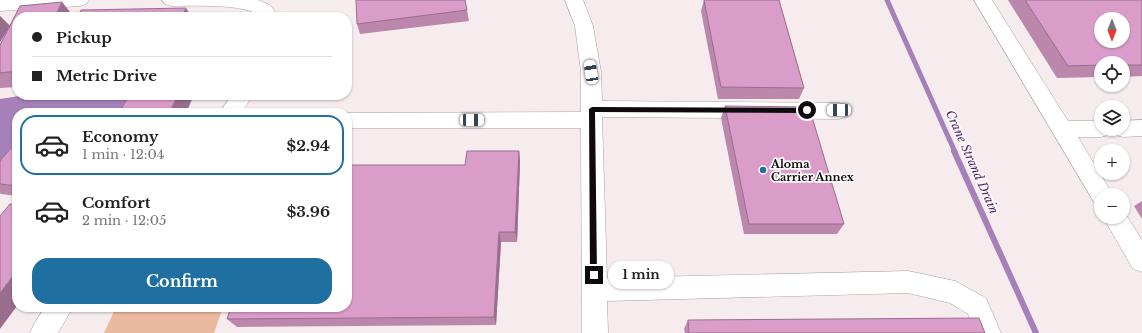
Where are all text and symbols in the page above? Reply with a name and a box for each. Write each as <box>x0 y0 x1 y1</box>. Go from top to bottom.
north arrow <box>1094 12 1130 48</box>
map controls <box>1094 12 1130 224</box>
text: Pickup <box>56 28 112 47</box>
button: locate <box>1094 56 1130 92</box>
car <box>583 59 599 85</box>
text: Metric Drive <box>56 66 157 85</box>
button: layers <box>1094 100 1130 136</box>
route start <box>798 101 816 119</box>
car <box>827 104 851 116</box>
water label: Crane Strand Drain <box>943 108 1002 216</box>
car <box>460 114 484 126</box>
icon: car <box>34 127 70 163</box>
text: Economy <box>82 127 159 146</box>
text: $2.94 <box>287 136 330 155</box>
button: + <box>1094 144 1130 180</box>
text: 1 min · 12:04 <box>82 146 164 163</box>
place label: Aloma Carrier Annex <box>770 157 855 184</box>
marker: Aloma Carrier Annex <box>758 165 768 175</box>
button: − <box>1094 188 1130 224</box>
icon: car <box>34 193 70 229</box>
text: Comfort <box>82 193 150 212</box>
text: $3.96 <box>287 202 330 221</box>
text: 2 min · 12:05 <box>82 212 166 229</box>
button: Confirm <box>32 258 332 304</box>
callout: 1 min <box>608 261 674 289</box>
route end <box>585 266 603 284</box>
text: 1 min <box>622 266 660 283</box>

